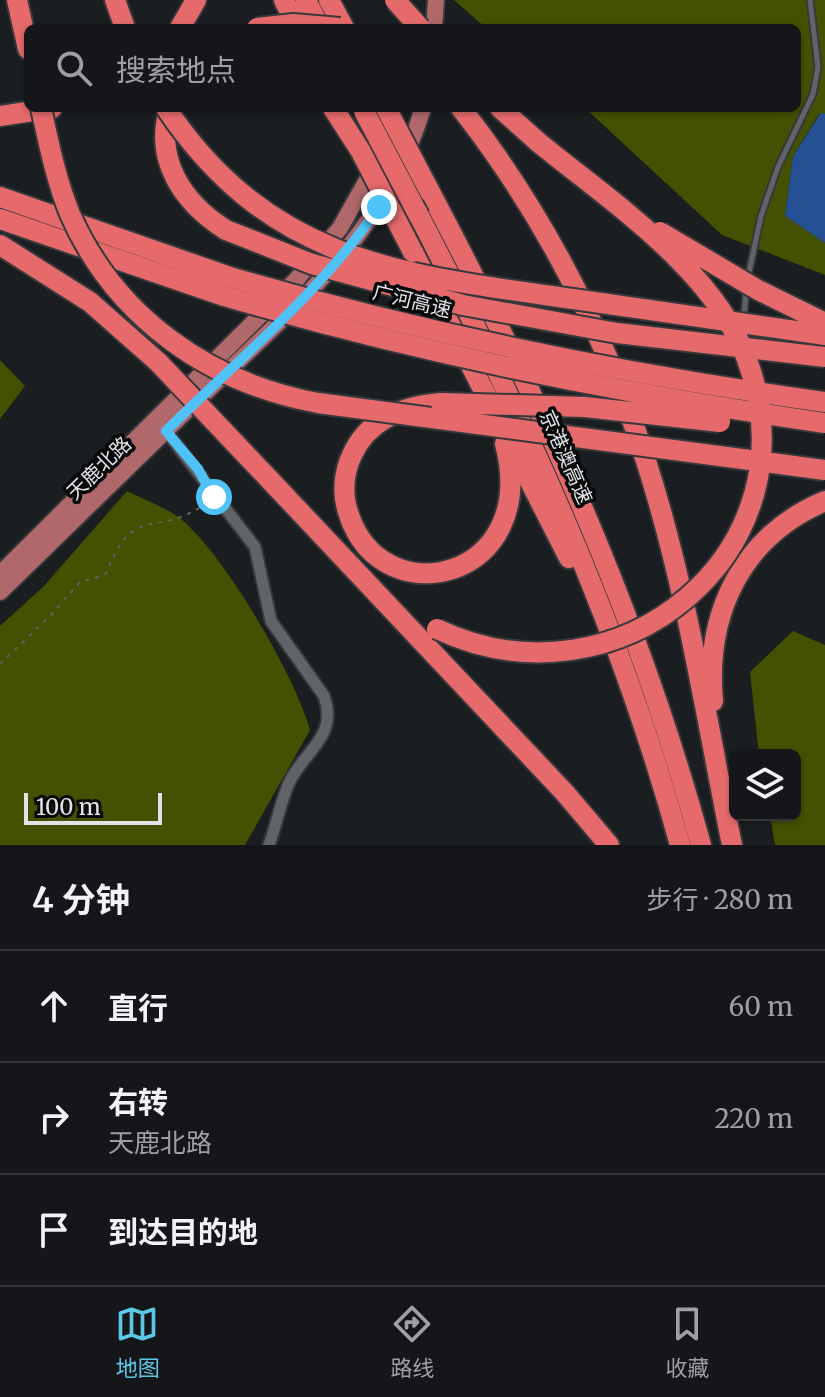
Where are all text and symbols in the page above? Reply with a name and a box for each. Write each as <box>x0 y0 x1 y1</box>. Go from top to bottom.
search box <box>24 24 801 112</box>
icon: search <box>52 46 96 90</box>
text: 搜索地点 <box>116 51 236 89</box>
route end <box>361 189 397 225</box>
street label: 广河高速 <box>370 279 454 322</box>
street label: 京港澳高速 <box>535 406 598 508</box>
street label: 天鹿北路 <box>61 431 136 504</box>
route start <box>196 479 232 515</box>
map controls <box>729 749 801 821</box>
button: layers <box>729 749 801 821</box>
scale bar <box>24 789 162 825</box>
text: 100 m <box>36 793 101 821</box>
text: 4 分钟 <box>32 879 130 921</box>
text: 步行 · 280 m <box>646 883 793 916</box>
icon: ahead <box>32 984 76 1028</box>
text: 直行 <box>108 989 168 1027</box>
text: 60 m <box>729 990 793 1023</box>
text: 右转 <box>108 1083 168 1121</box>
icon: right <box>32 1096 76 1140</box>
text: 220 m <box>714 1102 793 1135</box>
text: 天鹿北路 <box>108 1126 212 1159</box>
icon: arrive <box>32 1208 76 1252</box>
text: 到达目的地 <box>108 1213 258 1251</box>
tab: 地图 <box>115 1302 160 1382</box>
tab: 路线 <box>390 1302 435 1382</box>
tab: 收藏 <box>665 1302 710 1382</box>

